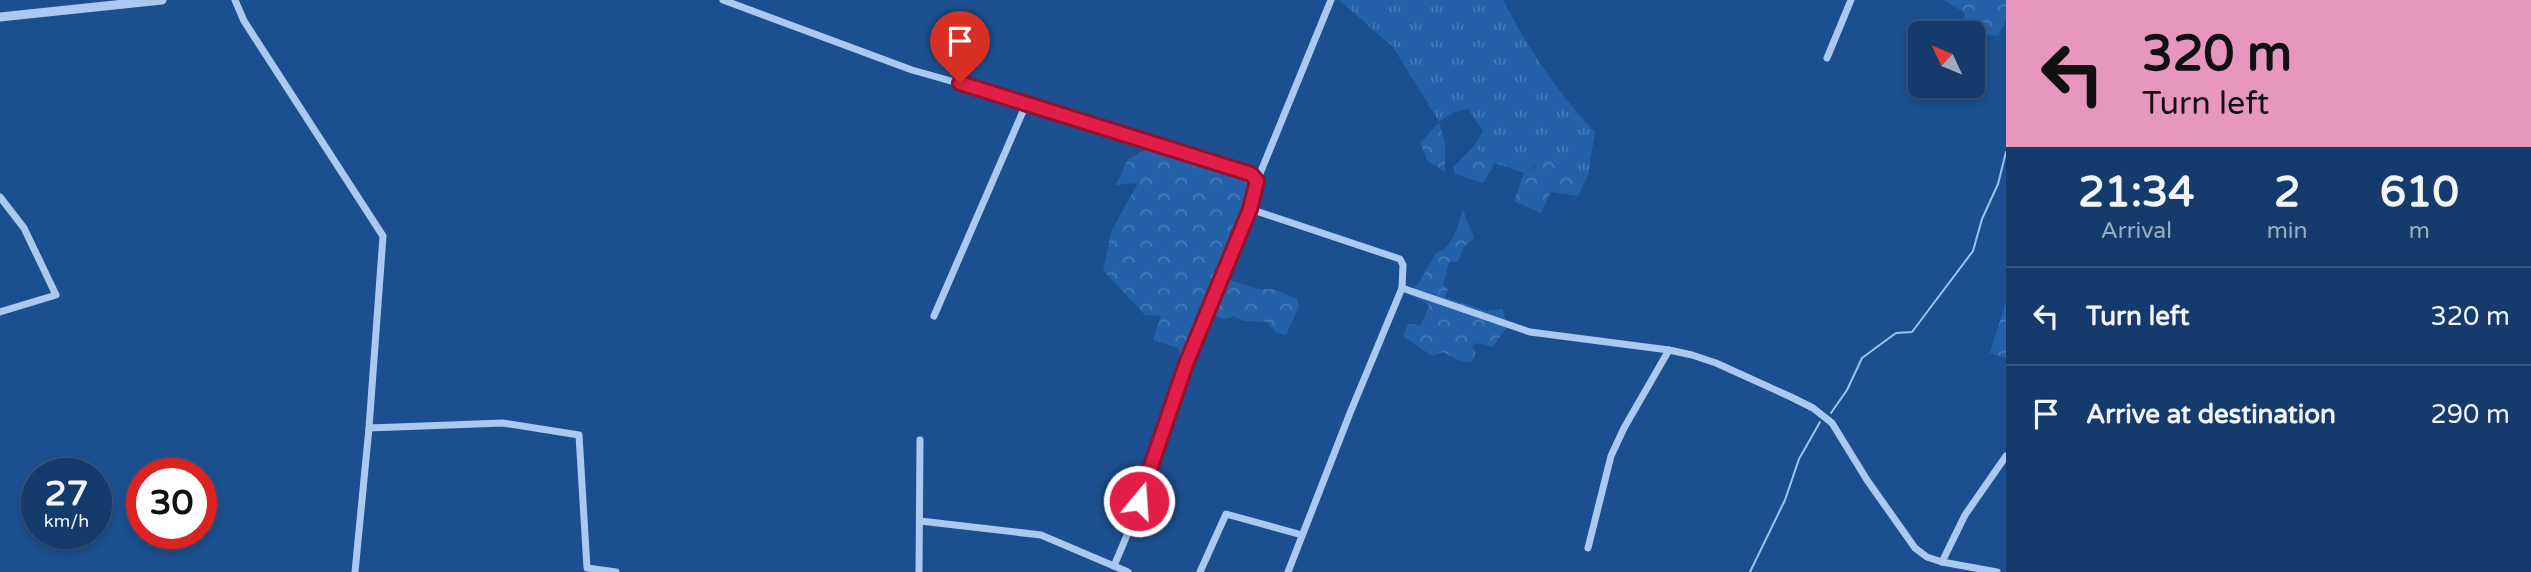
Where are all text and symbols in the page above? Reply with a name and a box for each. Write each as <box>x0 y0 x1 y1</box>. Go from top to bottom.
pin <box>930 11 990 83</box>
north arrow <box>1908 21 1984 98</box>
map controls <box>1908 21 1985 98</box>
icon: arrive <box>941 22 979 60</box>
text: 320 m <box>2142 25 2292 84</box>
icon: left <box>2027 28 2118 119</box>
text: Turn left <box>2142 85 2269 123</box>
text: 21:34 <box>2078 167 2195 218</box>
text: 2 <box>2274 167 2300 218</box>
text: 610 <box>2380 167 2459 218</box>
text: Arrival <box>2101 217 2172 245</box>
text: min <box>2267 217 2308 245</box>
text: m <box>2409 217 2430 245</box>
icon: left <box>2027 297 2065 335</box>
text: Turn left <box>2086 301 2189 332</box>
text: 320 m <box>2430 301 2510 332</box>
icon: arrive <box>2027 395 2065 433</box>
text: Arrive at destination <box>2086 399 2336 430</box>
text: 290 m <box>2430 399 2510 430</box>
speed limit sign: 30 <box>126 458 217 549</box>
position arrow <box>1102 464 1176 538</box>
text: 27 <box>45 473 88 515</box>
text: km/h <box>44 510 89 532</box>

